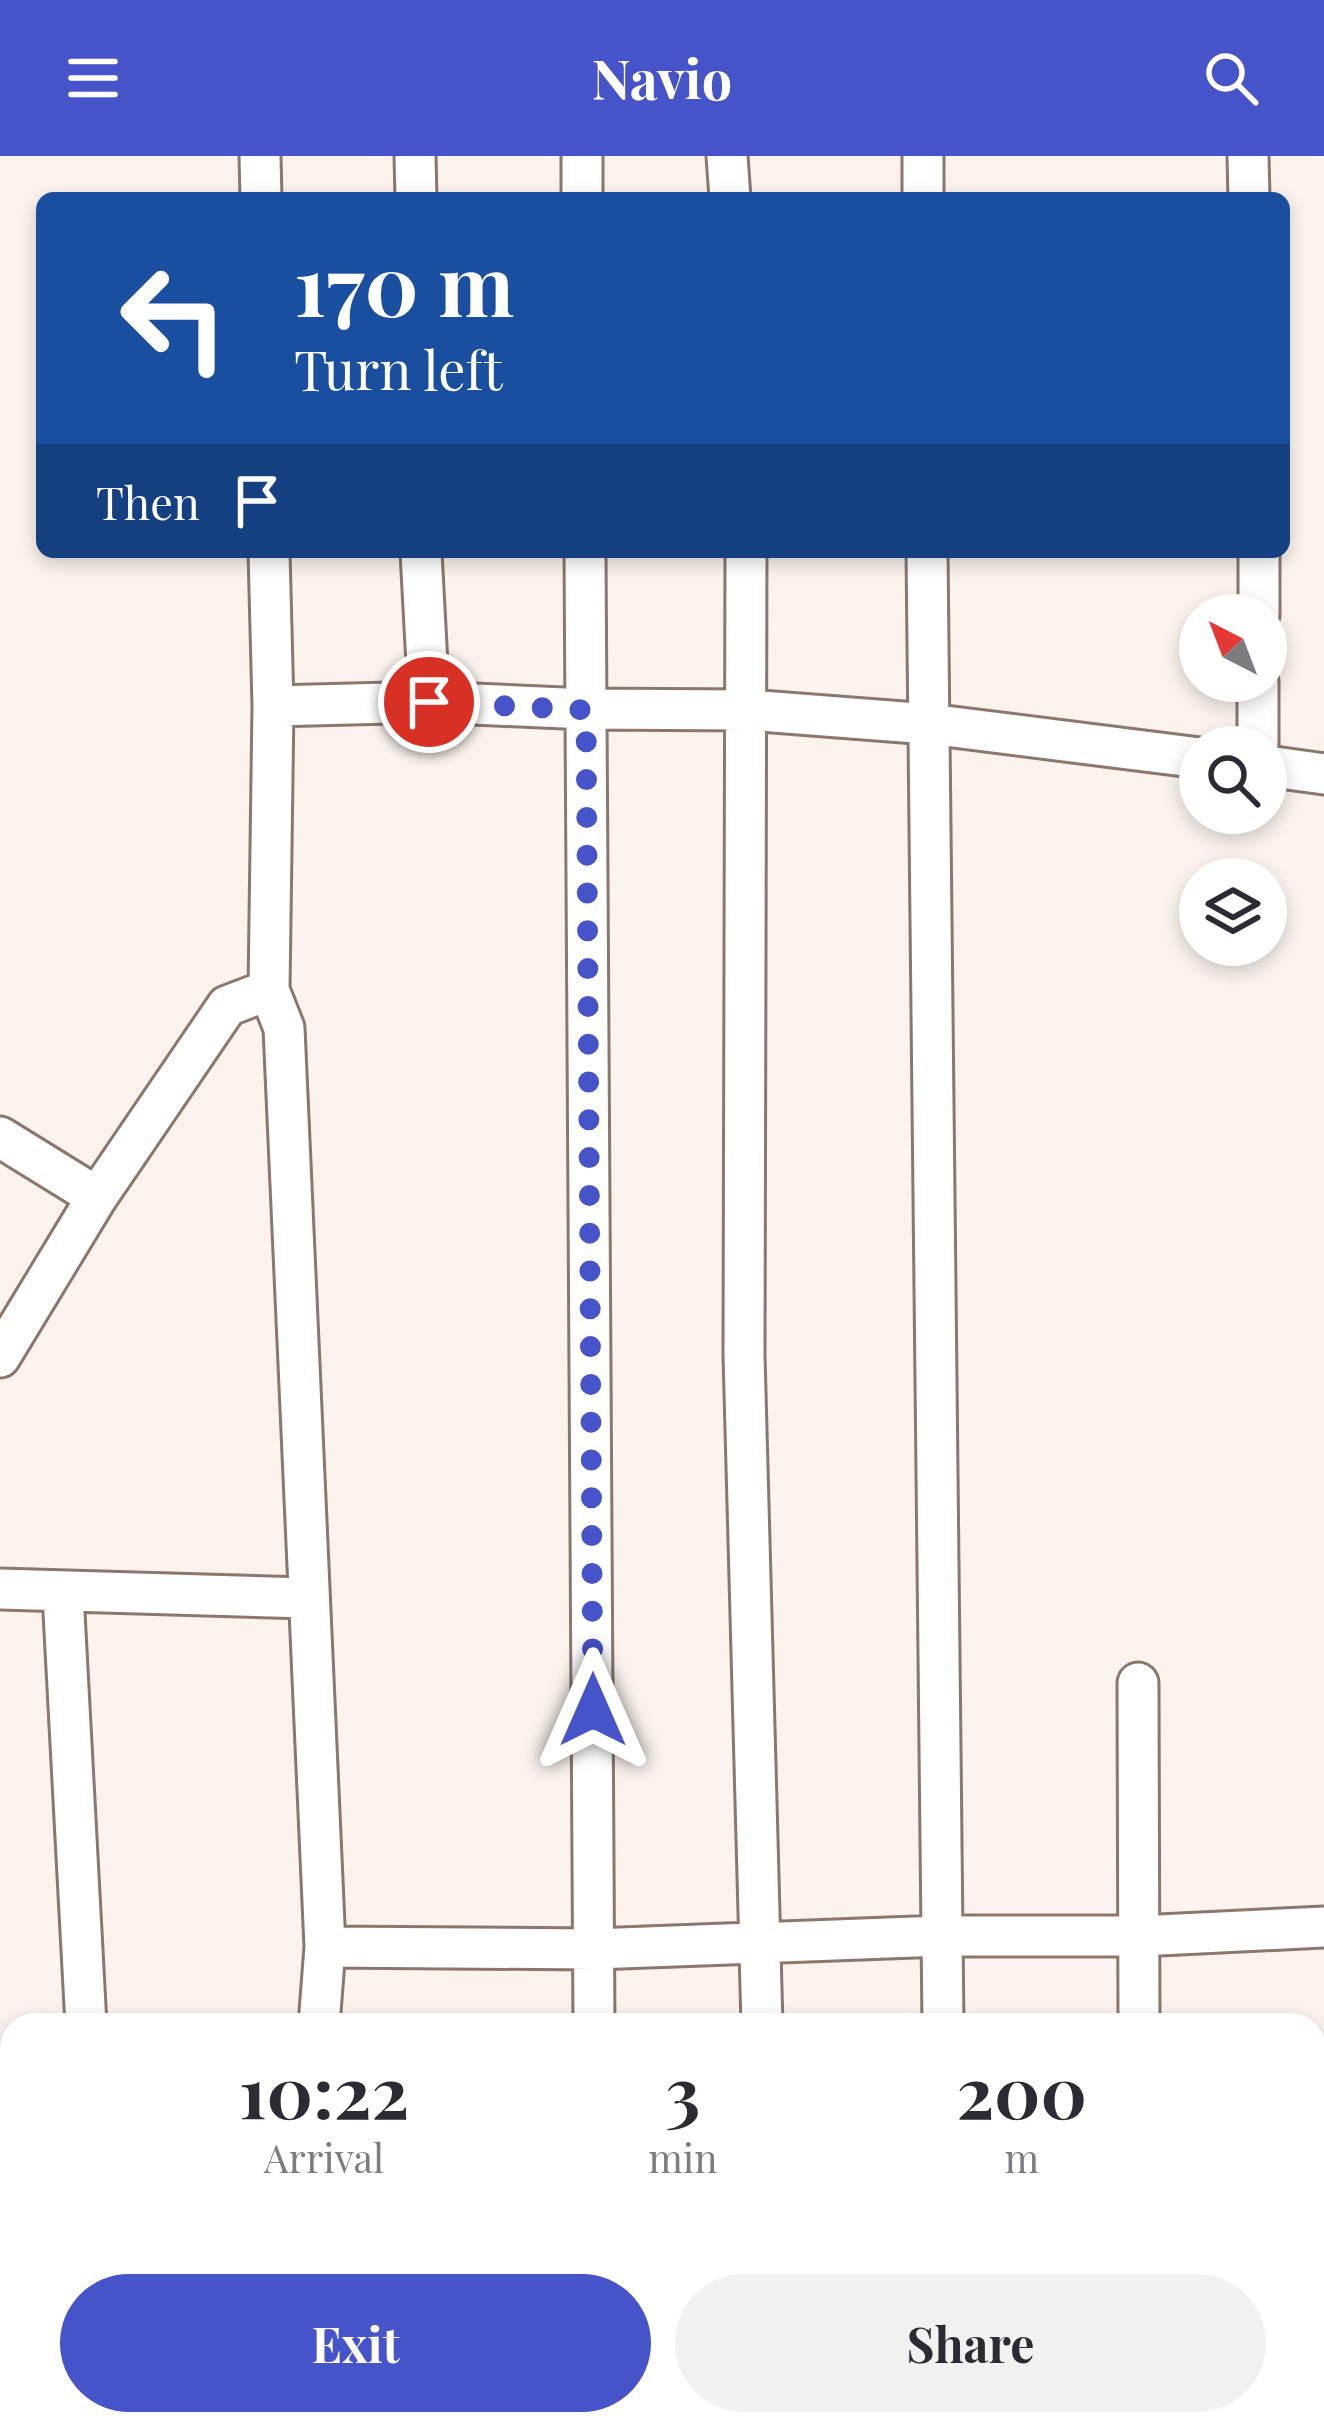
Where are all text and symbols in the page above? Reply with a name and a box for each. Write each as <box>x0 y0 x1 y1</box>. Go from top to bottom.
text: Navio <box>592 42 732 114</box>
icon: menu <box>60 45 126 111</box>
icon: search <box>1198 45 1264 111</box>
text: 170 m <box>294 226 514 338</box>
icon: left <box>96 240 252 396</box>
text: Turn left <box>294 333 503 405</box>
icon: arrive <box>224 468 290 534</box>
text: Then <box>96 471 200 531</box>
north arrow <box>1179 594 1287 702</box>
map controls <box>1179 594 1287 966</box>
pin <box>378 651 480 753</box>
icon: arrive <box>396 669 462 735</box>
button: search <box>1179 726 1287 834</box>
button: layers <box>1179 858 1287 966</box>
position arrow <box>530 1647 656 1773</box>
text: 10:22 <box>239 2041 409 2137</box>
text: 3 <box>665 2041 700 2137</box>
text: 200 <box>956 2041 1087 2137</box>
text: Arrival <box>264 2131 384 2183</box>
text: min <box>648 2131 718 2183</box>
text: m <box>1004 2131 1039 2183</box>
button: Exit <box>60 2274 651 2412</box>
button: Share <box>675 2274 1266 2412</box>

